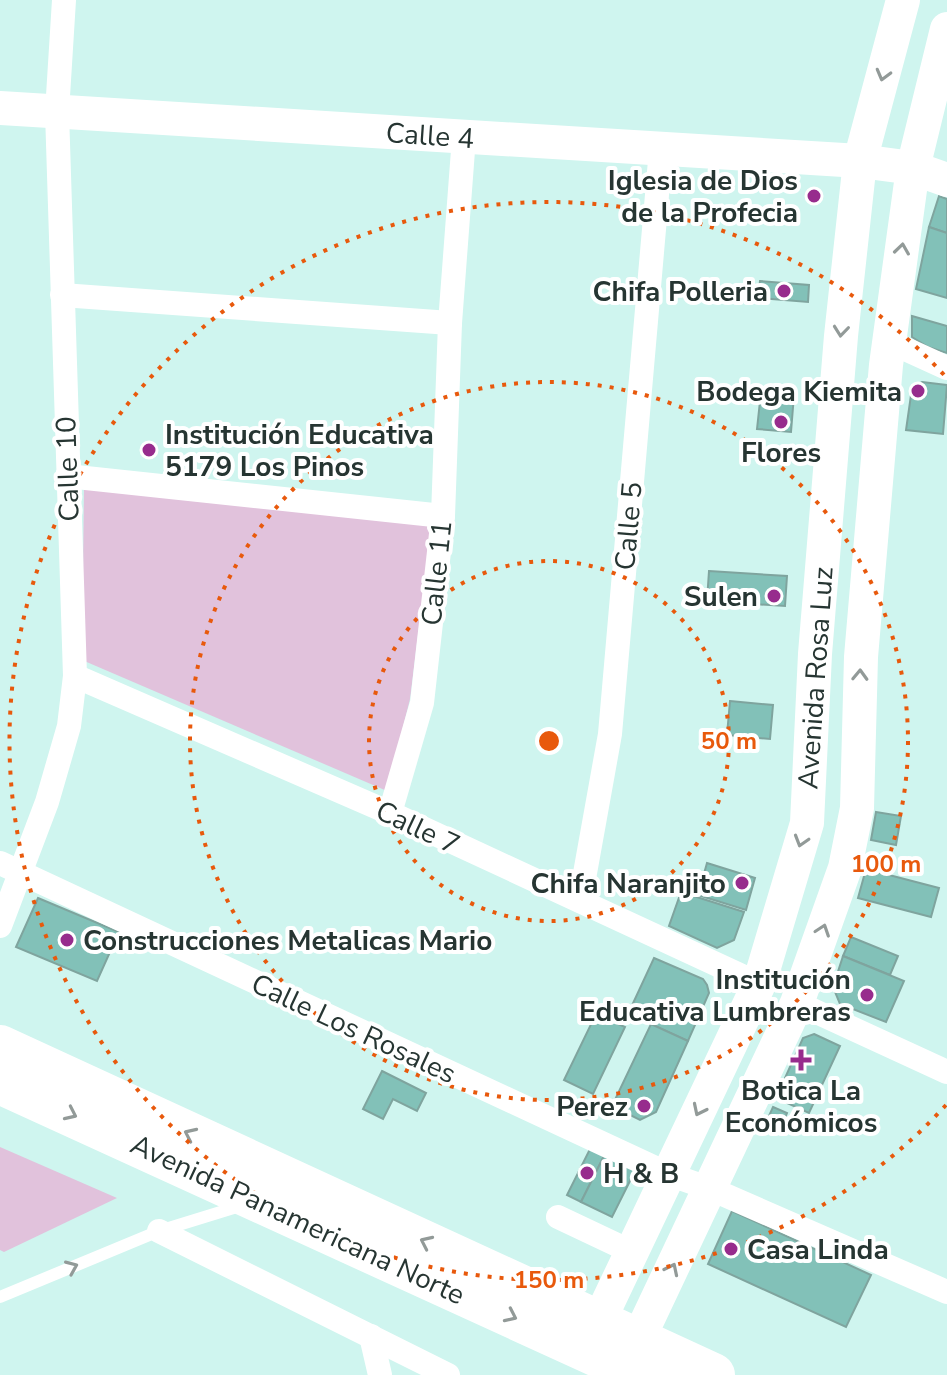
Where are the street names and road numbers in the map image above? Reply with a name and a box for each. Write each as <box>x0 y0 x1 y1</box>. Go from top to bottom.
street label: Calle 4 <box>384 114 475 158</box>
street label: Calle 10 <box>47 416 89 522</box>
street label: Calle 5 <box>606 480 652 572</box>
street label: Calle 11 <box>413 519 461 627</box>
street label: Avenida Rosa Luz <box>789 566 843 790</box>
street label: Calle 7 <box>369 792 466 864</box>
street label: Calle Los Rosales <box>245 965 462 1093</box>
street label: Avenida Panamericana Norte <box>124 1126 471 1314</box>

